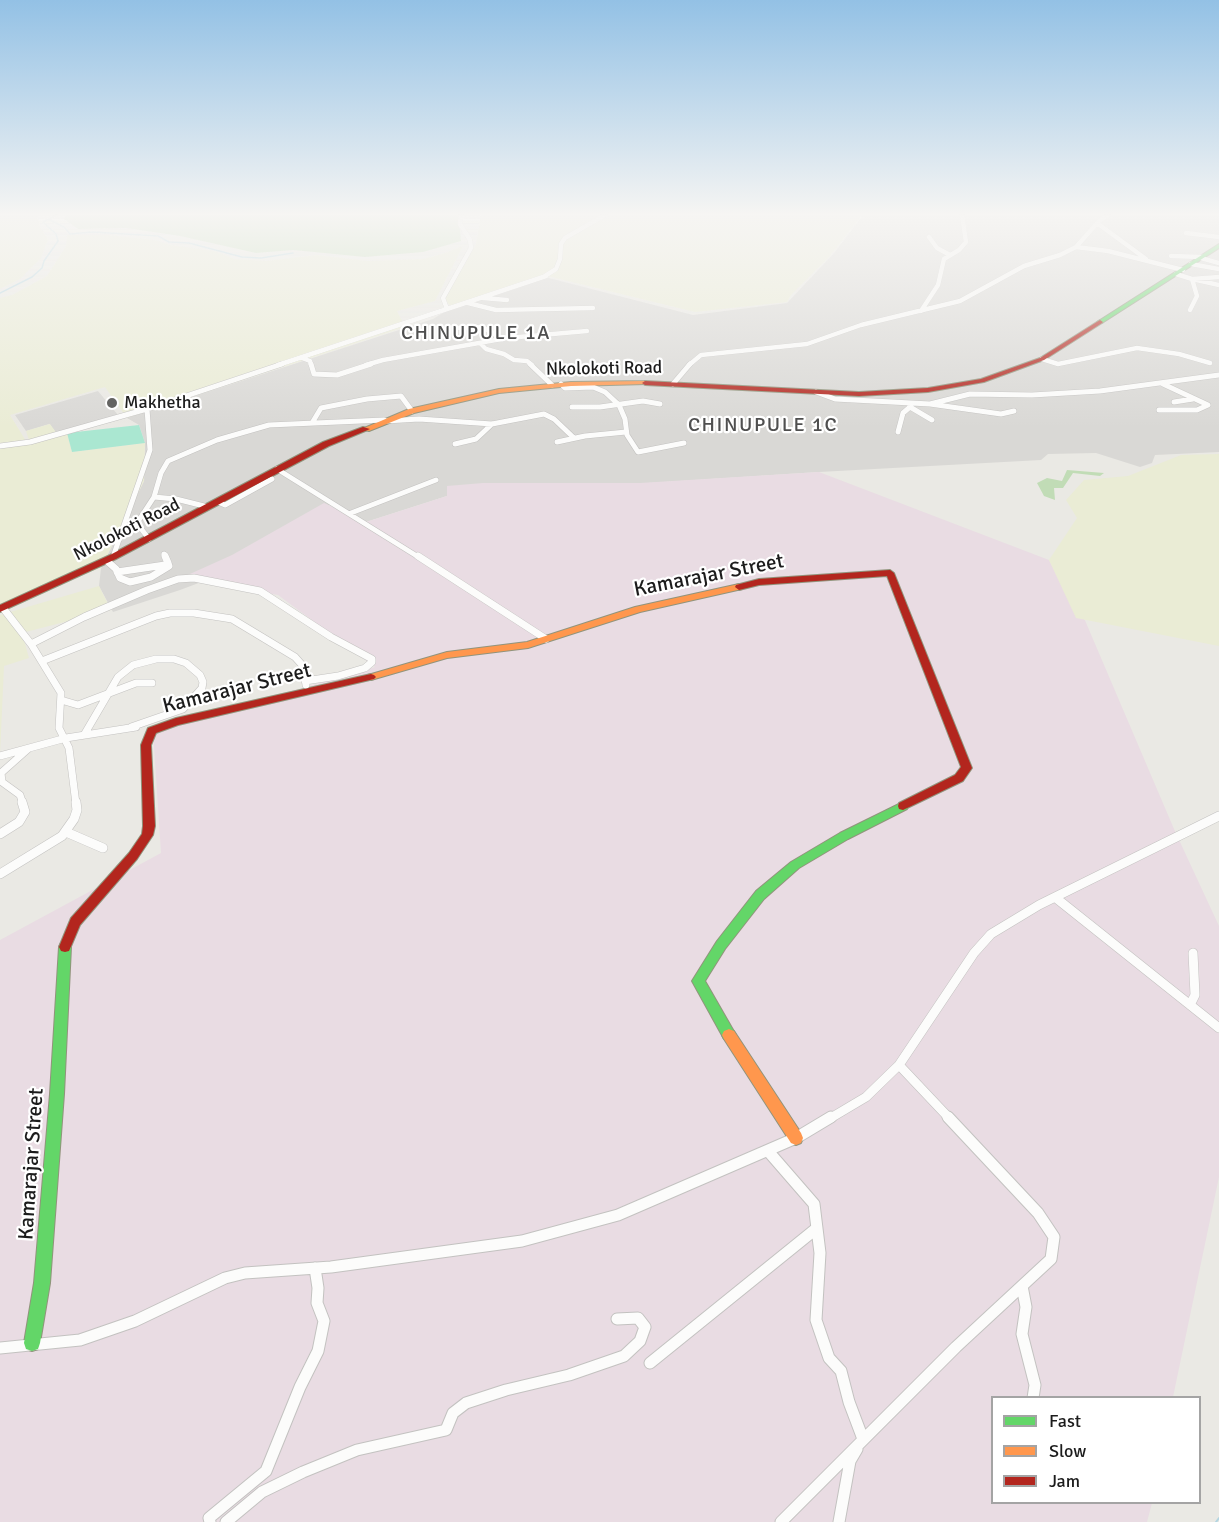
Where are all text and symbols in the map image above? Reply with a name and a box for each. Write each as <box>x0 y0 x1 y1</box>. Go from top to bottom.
district label: CHINUPULE 1A <box>401 322 551 346</box>
street label: Nkolokoti Road <box>546 357 662 381</box>
place label: Makhetha <box>124 392 201 414</box>
marker: Makhetha <box>105 396 119 410</box>
district label: CHINUPULE 1C <box>688 414 838 438</box>
street label: Nkolokoti Road <box>70 494 184 566</box>
street label: Kamarajar Street <box>632 549 786 603</box>
street label: Kamarajar Street <box>160 658 314 720</box>
street label: Kamarajar Street <box>14 1087 50 1241</box>
legend <box>991 1396 1201 1504</box>
text: Fast <box>1049 1410 1081 1432</box>
text: Slow <box>1049 1440 1086 1462</box>
text: Jam <box>1049 1470 1080 1492</box>

